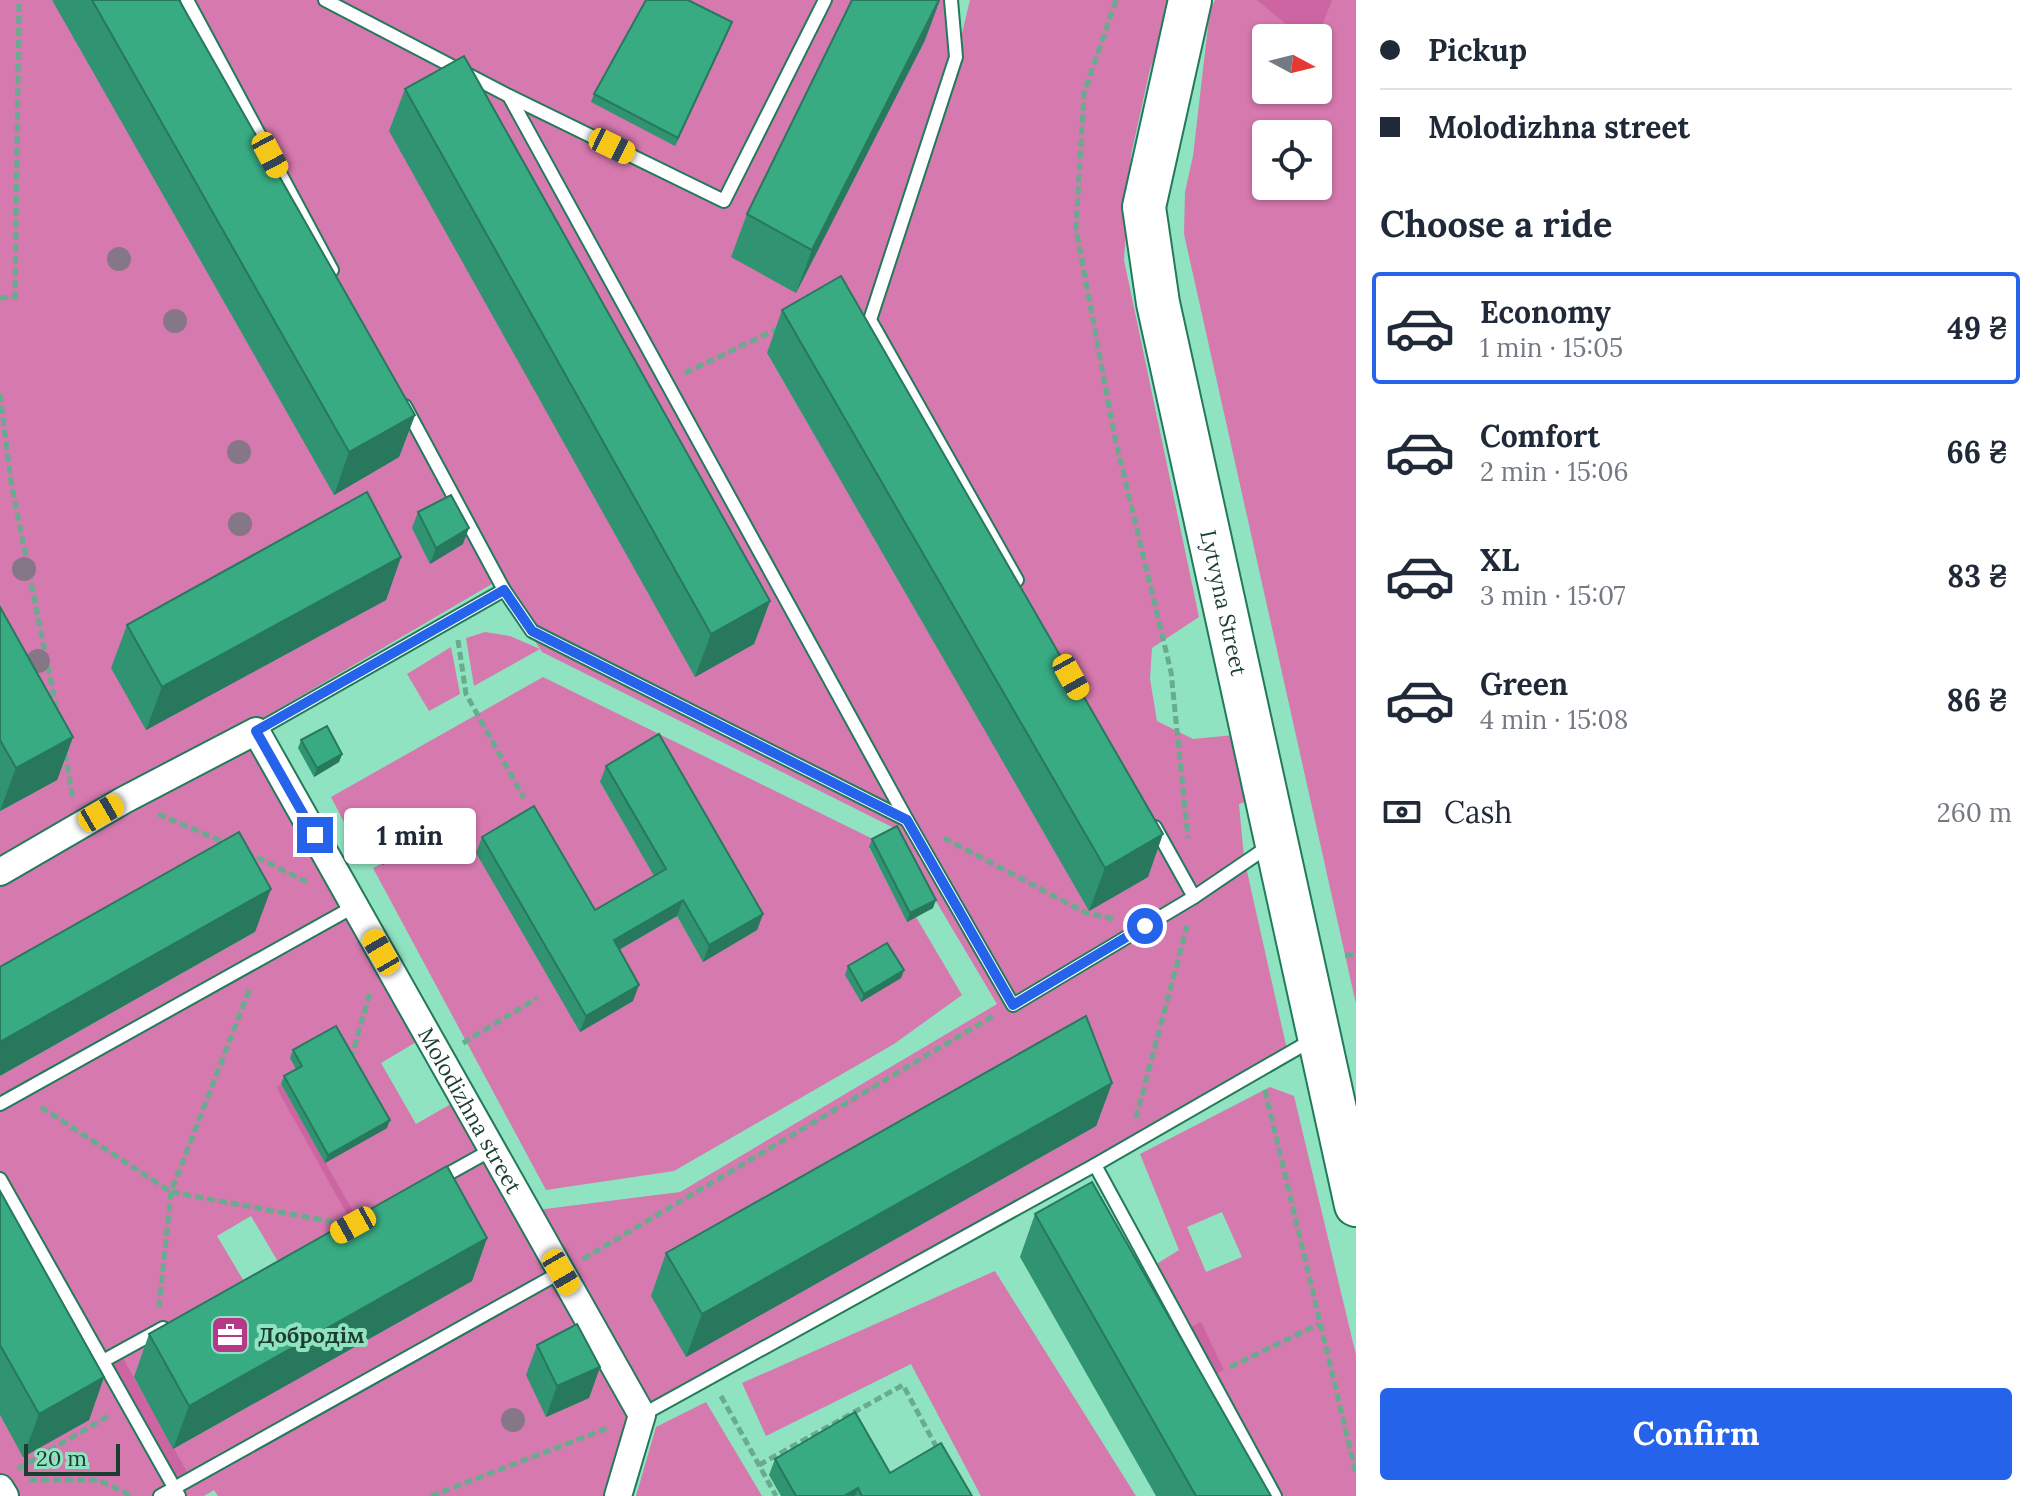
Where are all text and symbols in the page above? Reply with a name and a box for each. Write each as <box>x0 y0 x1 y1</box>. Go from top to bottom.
north arrow <box>1252 24 1332 104</box>
map controls <box>1252 24 1332 200</box>
text: Pickup <box>1428 31 1527 69</box>
text: Molodizhna street <box>1428 108 1690 146</box>
button: locate <box>1252 120 1332 200</box>
car <box>585 125 639 167</box>
car <box>248 128 292 182</box>
text: Choose a ride <box>1380 201 1612 247</box>
icon: car <box>1384 292 1456 364</box>
text: Economy <box>1480 293 1611 331</box>
text: 49 ₴ <box>1947 309 2008 347</box>
text: 1 min · 15:05 <box>1480 331 1623 364</box>
icon: car <box>1384 416 1456 488</box>
text: Comfort <box>1480 417 1600 455</box>
text: 66 ₴ <box>1947 433 2008 471</box>
text: 2 min · 15:06 <box>1480 455 1629 488</box>
street label: Lytvyna Street <box>1194 527 1254 679</box>
icon: car <box>1384 540 1456 612</box>
text: XL <box>1480 541 1519 579</box>
text: 83 ₴ <box>1947 557 2008 595</box>
text: 3 min · 15:07 <box>1480 579 1626 612</box>
car <box>1049 650 1093 704</box>
icon: car <box>1384 664 1456 736</box>
text: Green <box>1480 665 1568 703</box>
text: 86 ₴ <box>1947 681 2008 719</box>
text: 4 min · 15:08 <box>1480 703 1628 736</box>
icon: cash <box>1380 790 1424 834</box>
car <box>74 791 128 835</box>
text: Cash <box>1444 793 1512 831</box>
text: 260 m <box>1937 796 2012 829</box>
callout: 1 min <box>343 807 475 863</box>
route end <box>297 817 333 853</box>
text: 1 min <box>377 819 443 852</box>
route start <box>1127 908 1163 944</box>
car <box>359 925 403 979</box>
street label: Molodizhna street <box>412 1022 528 1199</box>
car <box>326 1203 380 1247</box>
car <box>539 1245 583 1299</box>
office icon: Добродім <box>209 1314 251 1356</box>
place label: Добродім <box>258 1321 365 1349</box>
button: Confirm <box>1380 1388 2012 1480</box>
scale bar <box>24 1440 120 1476</box>
text: 20 m <box>36 1444 87 1472</box>

